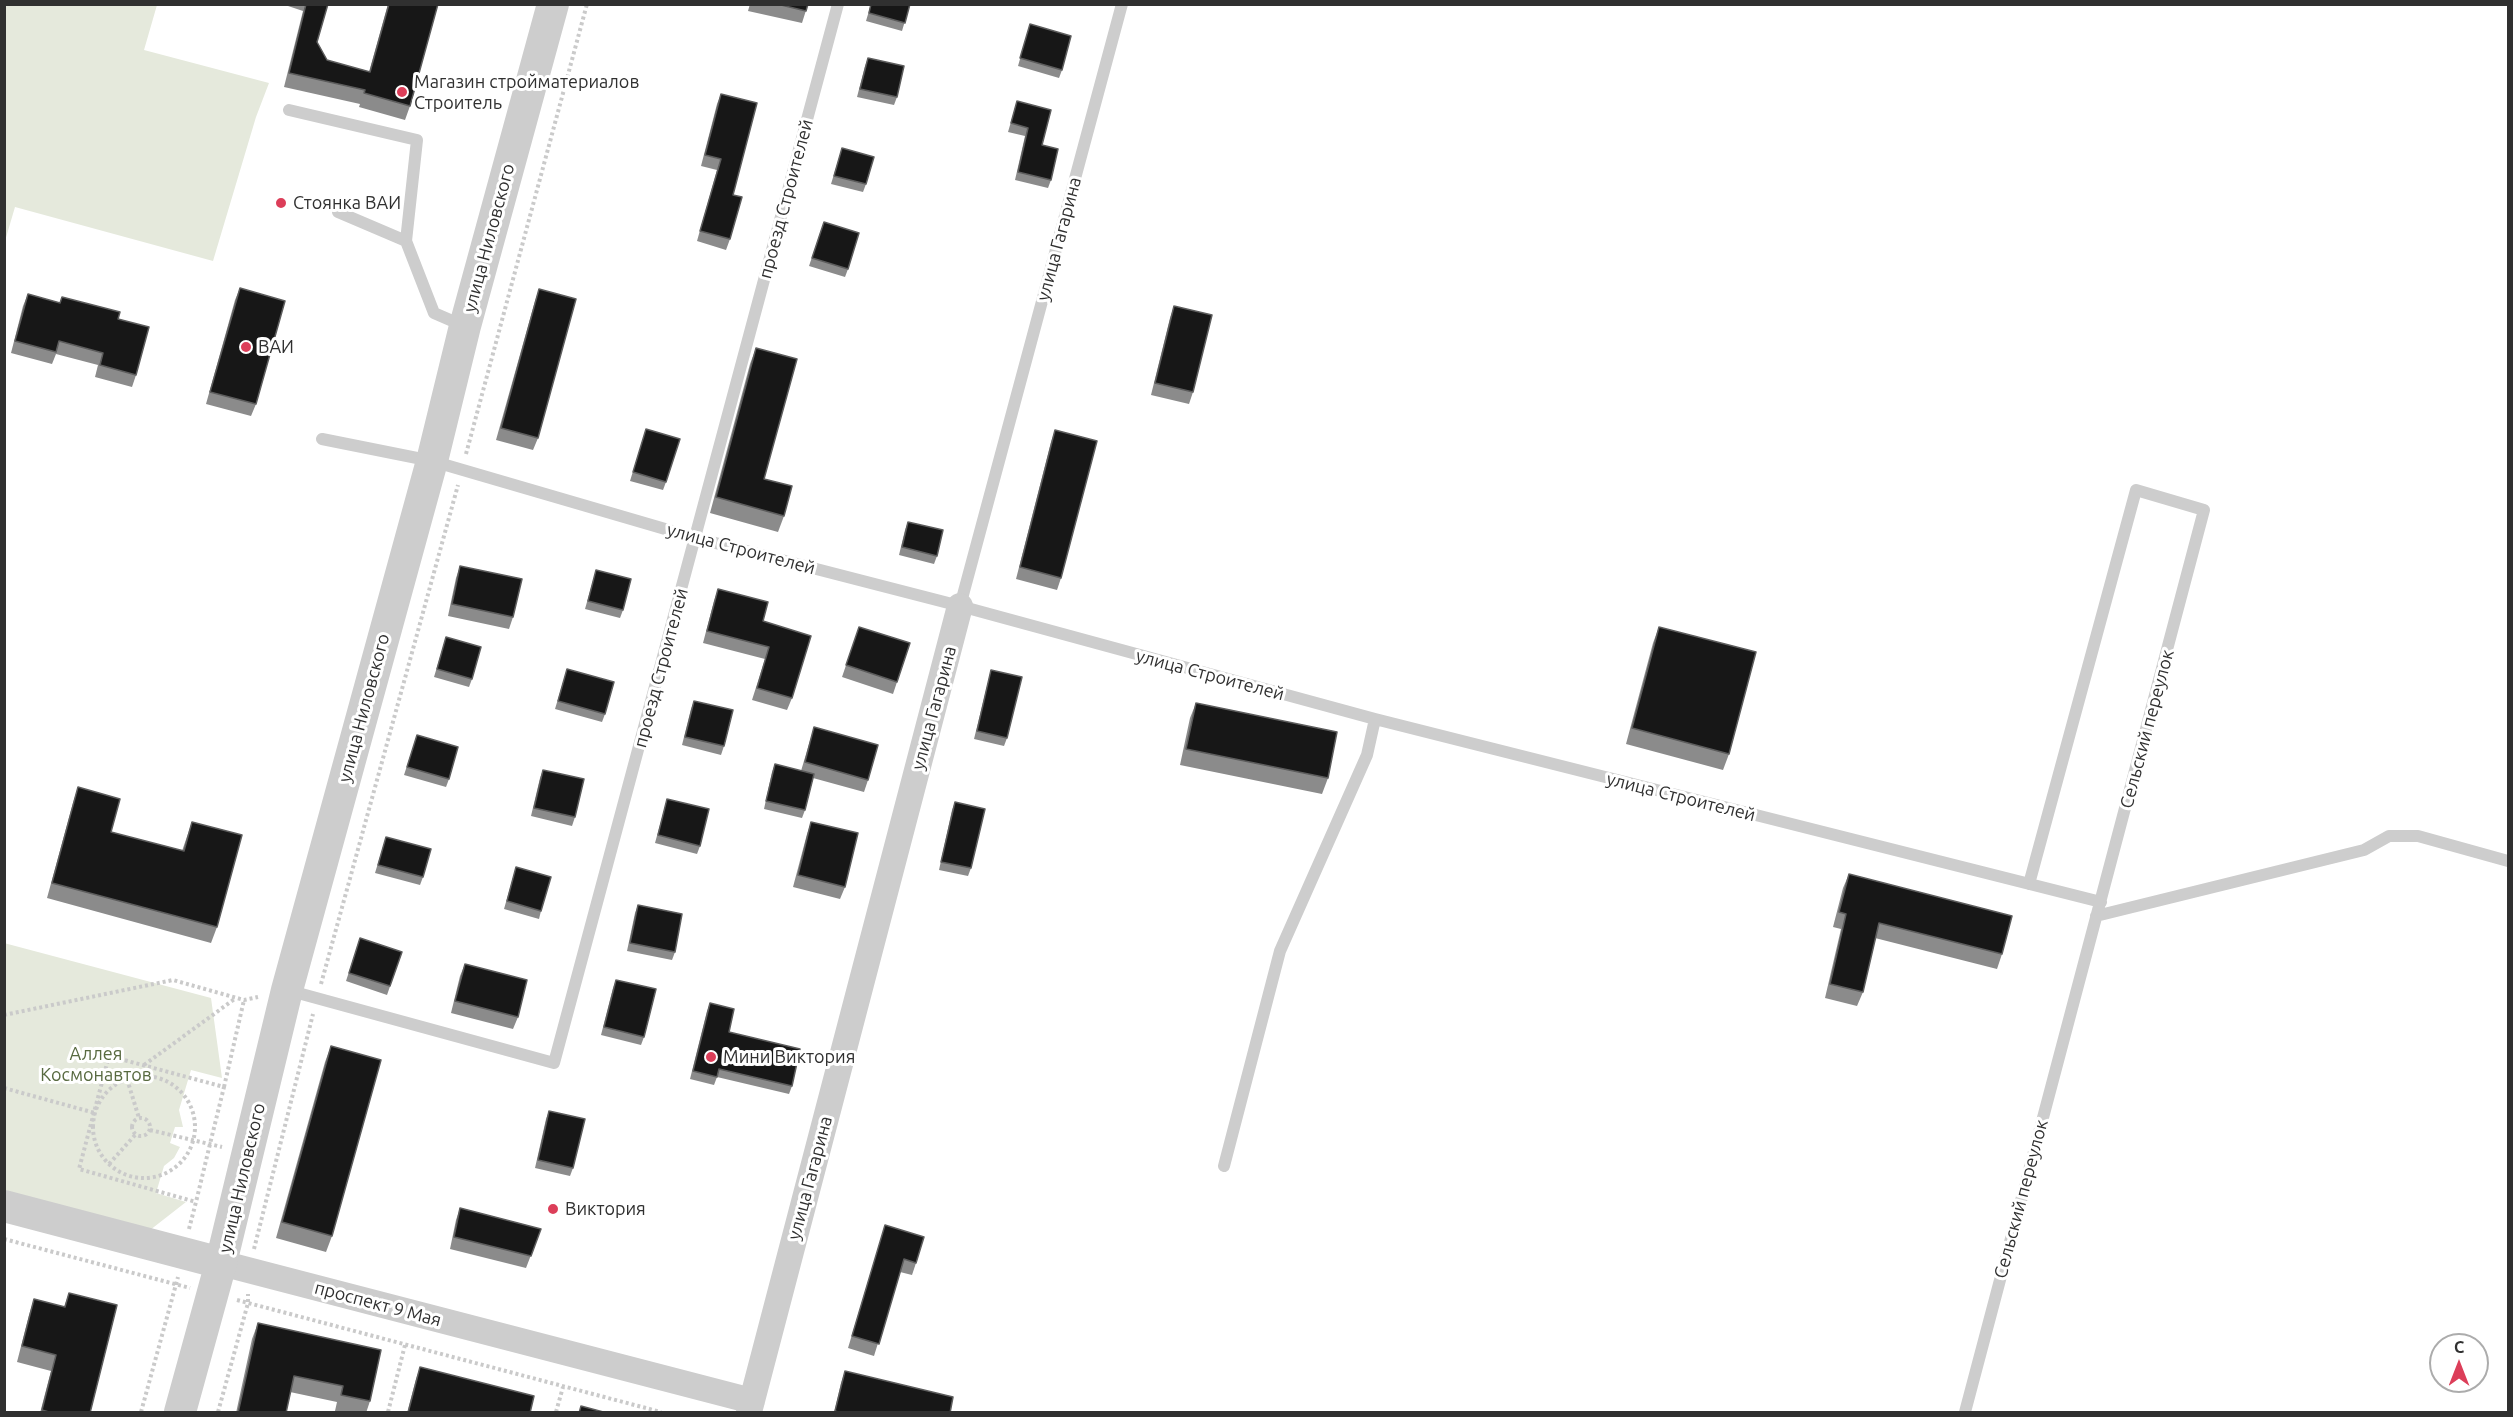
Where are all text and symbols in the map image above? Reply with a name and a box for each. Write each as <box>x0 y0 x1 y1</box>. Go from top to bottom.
place label: Магазин стройматериалов Строитель <box>414 71 639 113</box>
marker: Магазин стройматериалов Строитель <box>395 85 409 99</box>
street label: проезд Строителей <box>754 117 818 281</box>
street label: улица Ниловского <box>459 161 519 315</box>
street label: улица Гагарина <box>1032 175 1086 303</box>
place label: Стоянка ВАИ <box>293 192 401 214</box>
marker: Стоянка ВАИ <box>274 196 288 210</box>
place label: ВАИ <box>258 336 294 358</box>
marker: ВАИ <box>239 340 253 354</box>
street label: улица Строителей <box>664 519 818 579</box>
street label: проезд Строителей <box>629 586 693 750</box>
street label: улица Ниловского <box>334 631 394 785</box>
street label: улица Гагарина <box>907 644 961 772</box>
street label: улица Строителей <box>1133 645 1287 705</box>
street label: Сельский переулок <box>2115 647 2179 811</box>
street label: улица Строителей <box>1604 768 1758 826</box>
park label: Аллея Космонавтов <box>40 1043 152 1086</box>
place label: Мини Виктория <box>723 1046 855 1068</box>
marker: Мини Виктория <box>704 1050 718 1064</box>
street label: улица Ниловского <box>214 1101 270 1255</box>
street label: улица Гагарина <box>783 1114 837 1242</box>
street label: Сельский переулок <box>1989 1117 2053 1281</box>
place label: Виктория <box>565 1198 646 1220</box>
marker: Виктория <box>546 1202 560 1216</box>
street label: проспект 9 Мая <box>312 1277 444 1331</box>
north arrow <box>2429 1333 2489 1393</box>
text: С <box>2454 1338 2464 1356</box>

